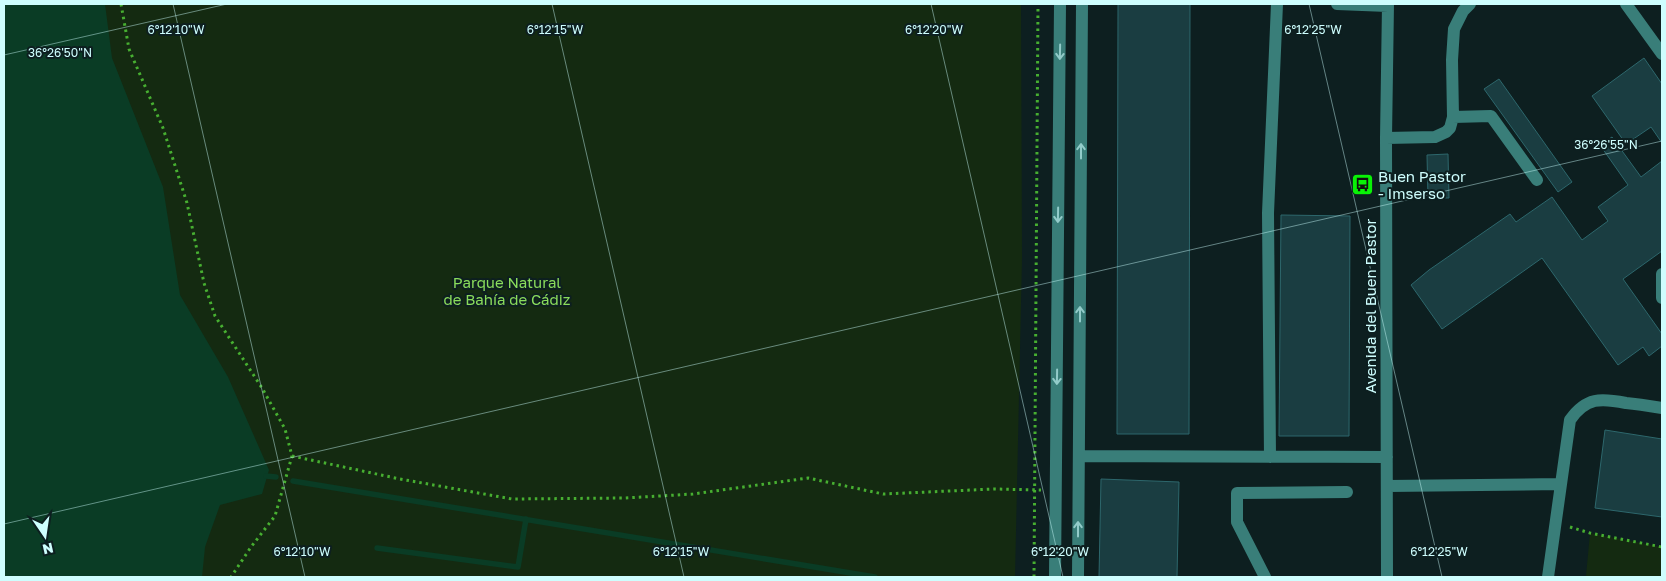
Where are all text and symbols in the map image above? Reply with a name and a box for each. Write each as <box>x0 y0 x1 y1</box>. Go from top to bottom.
text: 6°12'10"W <box>147 22 205 37</box>
text: 6°12'15"W <box>527 22 584 37</box>
text: 6°12'20"W <box>905 22 964 37</box>
text: 6°12'25"W <box>1284 22 1342 37</box>
one-way arrow <box>1055 44 1065 60</box>
text: 36°26'50"N <box>28 45 92 60</box>
text: 36°26'55"N <box>1574 137 1638 152</box>
one-way arrow <box>1076 143 1086 160</box>
place label: Buen Pastor - Imserso <box>1378 167 1466 202</box>
bus stop icon: Buen Pastor - Imserso <box>1350 173 1374 197</box>
one-way arrow <box>1054 207 1063 223</box>
street label: Avenida del Buen Pastor <box>1361 218 1379 393</box>
park label: Parque Natural de Bahía de Cádiz <box>444 273 571 308</box>
one-way arrow <box>1075 306 1085 322</box>
one-way arrow <box>1052 369 1062 385</box>
north arrow <box>20 511 70 561</box>
one-way arrow <box>1073 521 1083 537</box>
text: N <box>41 540 55 559</box>
text: 6°12'10"W <box>273 544 331 559</box>
text: 6°12'15"W <box>653 544 710 559</box>
text: 6°12'20"W <box>1031 544 1090 559</box>
text: 6°12'25"W <box>1410 544 1468 559</box>

